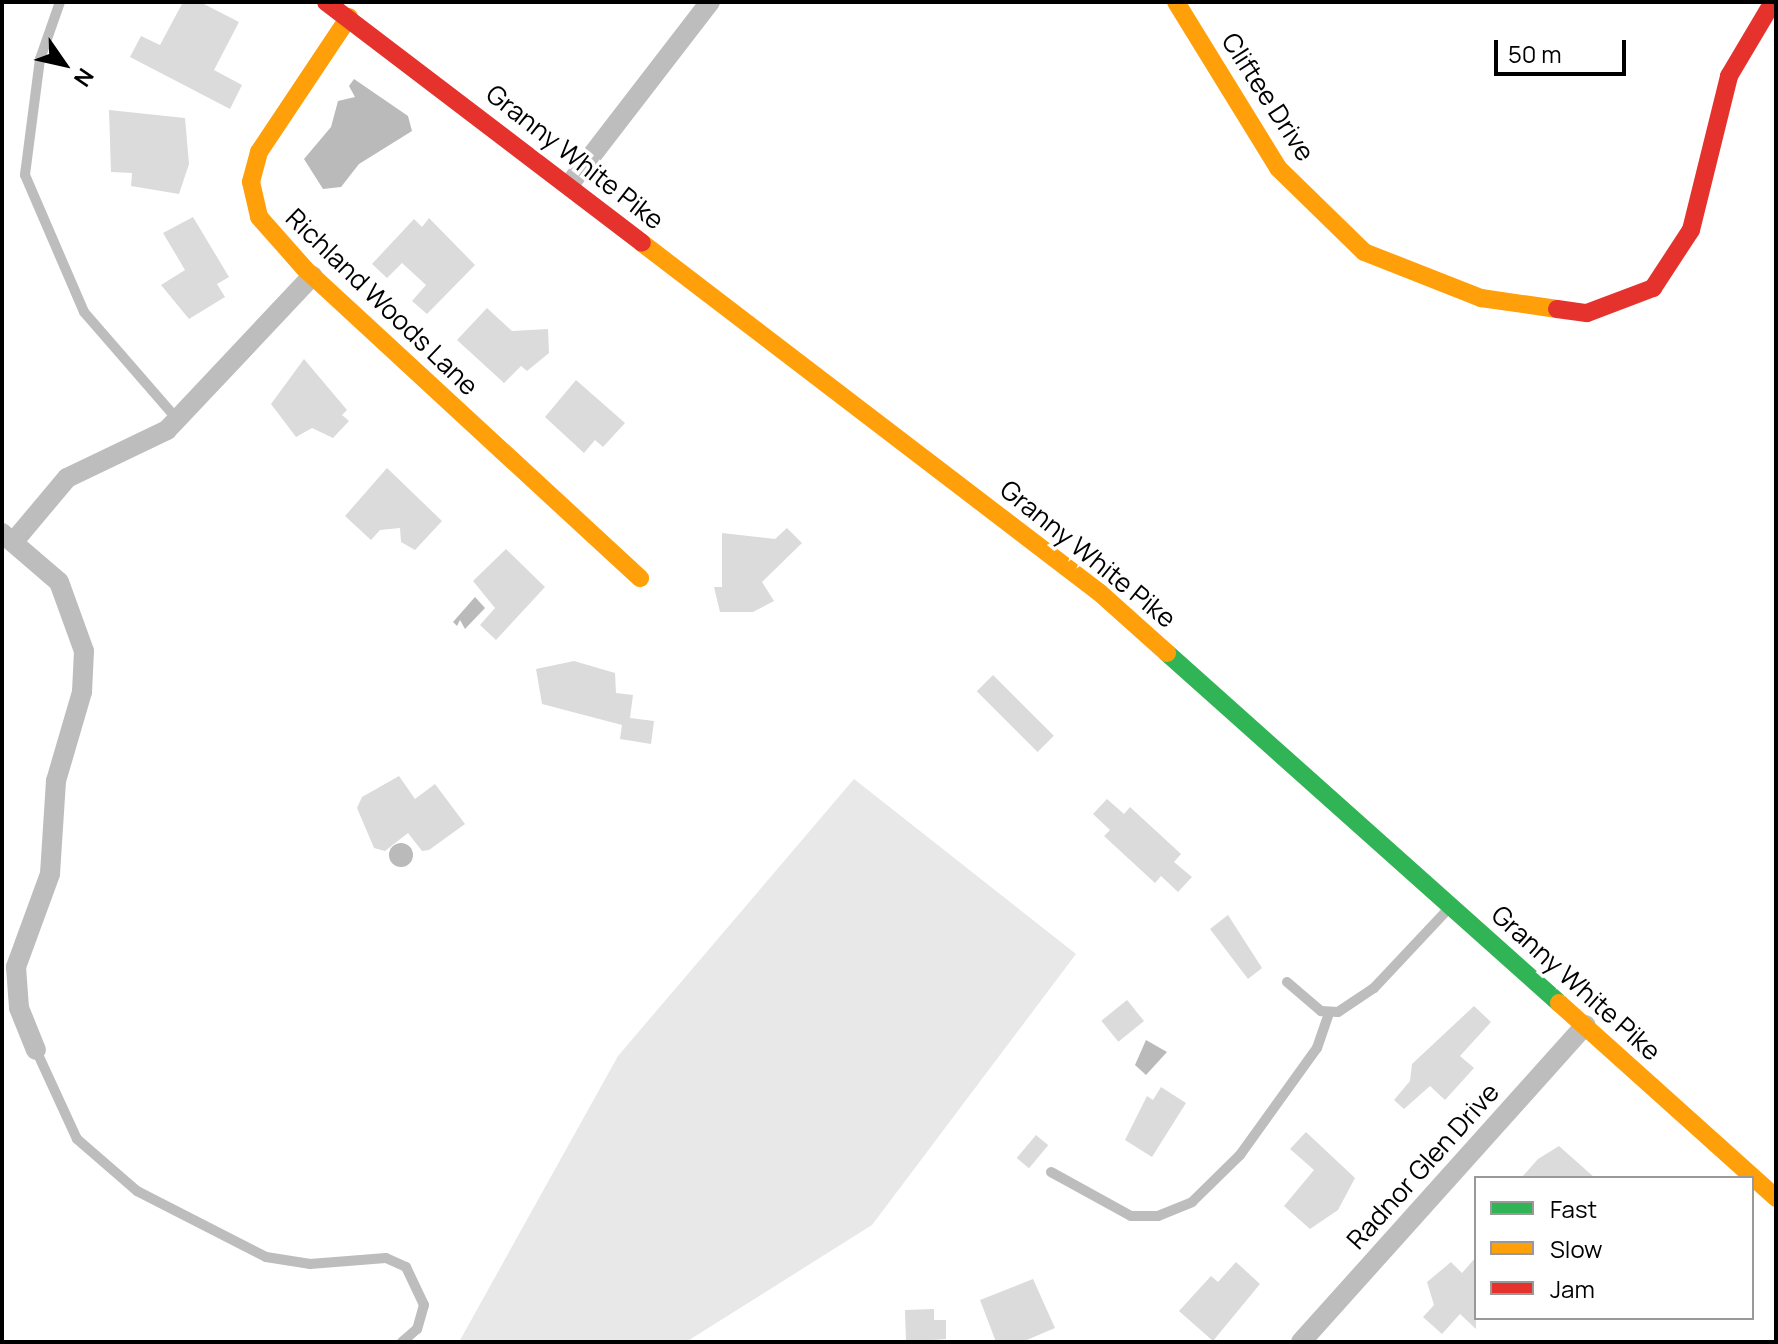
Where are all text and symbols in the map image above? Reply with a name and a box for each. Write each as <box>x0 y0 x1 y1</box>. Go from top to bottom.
north arrow <box>24 24 104 104</box>
scale bar <box>1498 24 1630 74</box>
street label: Cliftee Drive <box>1215 27 1321 167</box>
text: 50 m <box>1508 37 1562 70</box>
text: N <box>67 62 101 92</box>
street label: Granny White Pike <box>480 78 670 236</box>
street label: Richland Woods Lane <box>280 202 484 402</box>
street label: Granny White Pike <box>994 474 1182 634</box>
street label: Granny White Pike <box>1485 899 1667 1067</box>
street label: Radnor Glen Drive <box>1340 1077 1506 1255</box>
legend <box>1474 1176 1754 1320</box>
text: Fast <box>1550 1192 1597 1225</box>
text: Slow <box>1550 1232 1603 1265</box>
text: Jam <box>1550 1272 1595 1305</box>

